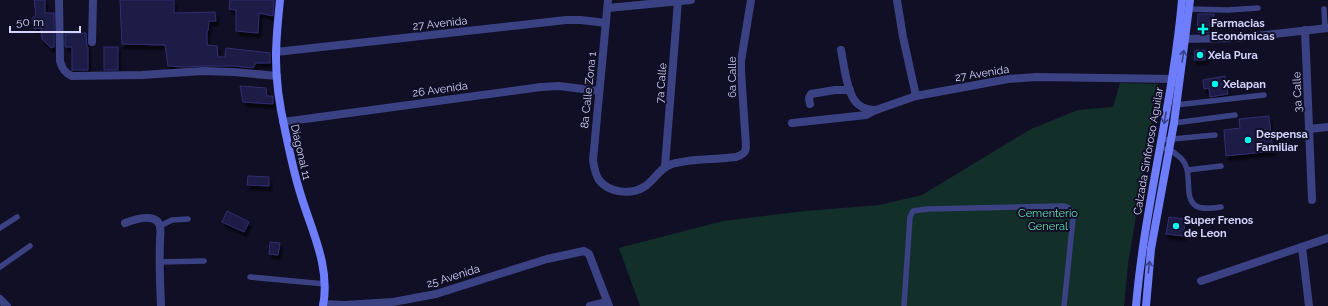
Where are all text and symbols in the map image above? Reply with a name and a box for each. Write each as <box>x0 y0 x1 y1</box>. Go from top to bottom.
scale bar <box>10 8 80 34</box>
street label: 27 Avenida <box>412 14 468 33</box>
text: 50 m <box>16 15 44 29</box>
place label: Farmacias Económicas <box>1211 17 1275 43</box>
marker: Farmacias Económicas <box>1198 24 1208 34</box>
place label: Xela Pura <box>1207 49 1258 62</box>
one-way arrow <box>1180 50 1187 63</box>
marker: Xela Pura <box>1195 50 1205 60</box>
street label: 8a Calle Zona 1 <box>578 51 599 129</box>
street label: 6a Calle <box>726 56 739 98</box>
street label: 7a Calle <box>654 62 669 104</box>
street label: 27 Avenida <box>954 63 1010 84</box>
street label: 3a Calle <box>1290 71 1305 113</box>
place label: Xelapan <box>1222 78 1266 91</box>
street label: 26 Avenida <box>412 79 469 100</box>
marker: Xelapan <box>1210 79 1220 89</box>
street label: Calzada Sinforoso Aguilar <box>1131 86 1166 216</box>
one-way arrow <box>1161 111 1169 124</box>
street label: Diagonal 11 <box>288 123 313 182</box>
place label: Despensa Familiar <box>1256 128 1308 154</box>
marker: Despensa Familiar <box>1243 135 1253 145</box>
park label: Cementerio General <box>1018 207 1078 233</box>
place label: Super Frenos de Leon <box>1184 214 1254 240</box>
marker: Super Frenos de Leon <box>1171 221 1181 231</box>
one-way arrow <box>1146 261 1153 274</box>
street label: 25 Avenida <box>425 262 481 291</box>

